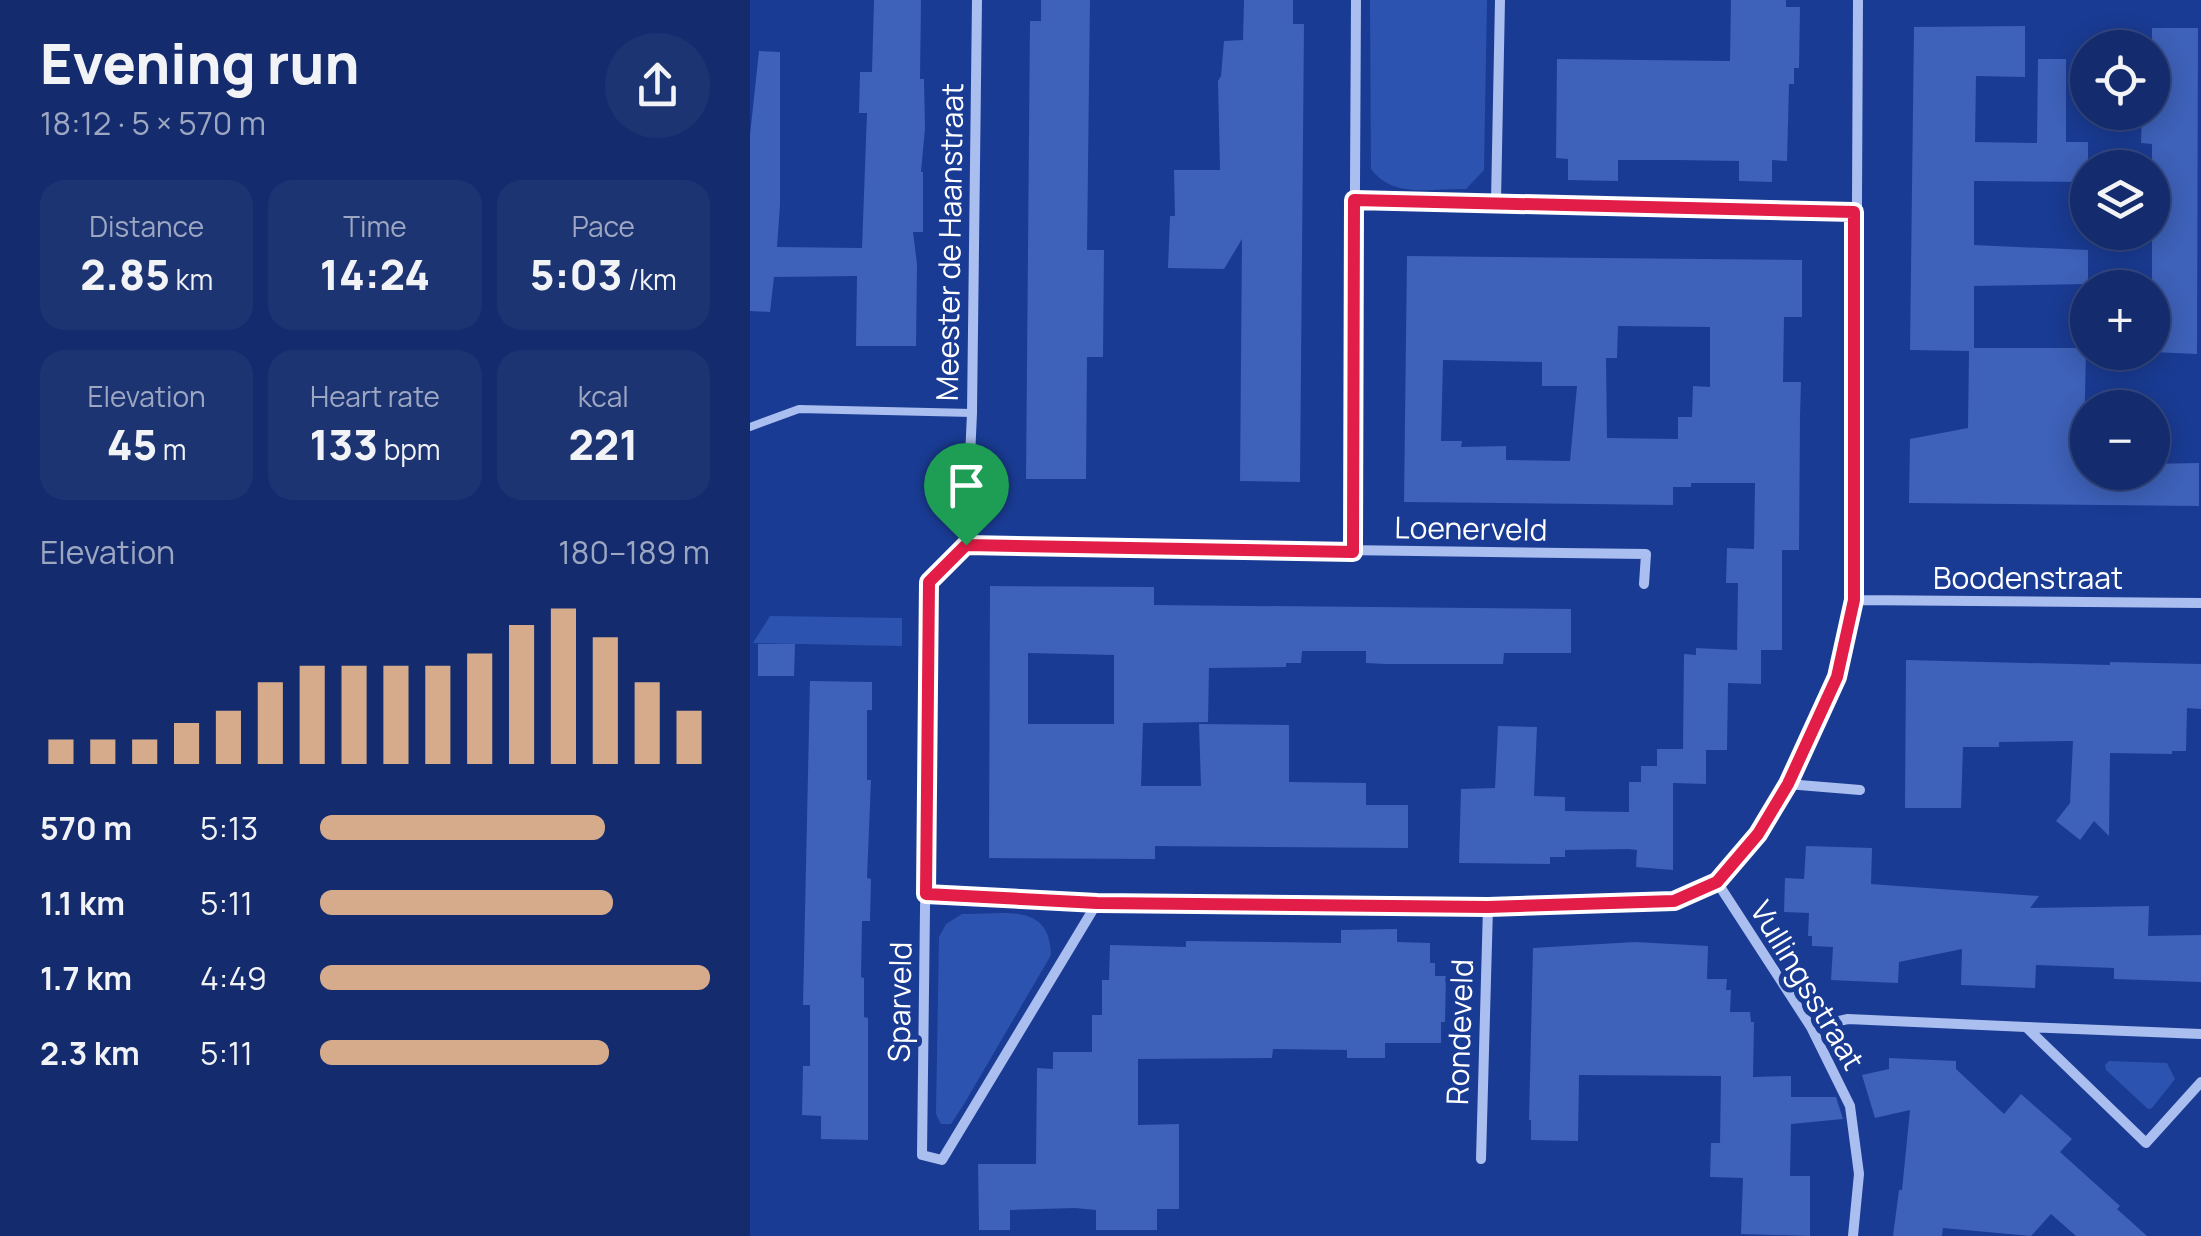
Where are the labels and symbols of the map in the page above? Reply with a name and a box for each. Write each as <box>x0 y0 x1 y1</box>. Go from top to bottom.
street label: Meester de Haanstraat <box>926 83 972 401</box>
pin <box>924 443 1009 546</box>
street label: Loenerveld <box>1394 506 1548 550</box>
street label: Boodenstraat <box>1933 557 2123 598</box>
street label: Vullingsstraat <box>1741 893 1875 1077</box>
street label: Sparveld <box>877 941 921 1063</box>
street label: Rondeveld <box>1436 958 1482 1106</box>

